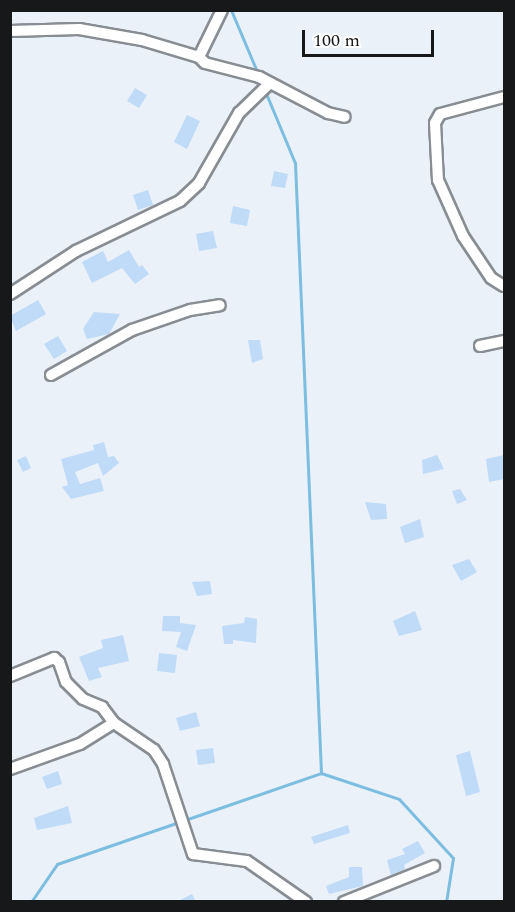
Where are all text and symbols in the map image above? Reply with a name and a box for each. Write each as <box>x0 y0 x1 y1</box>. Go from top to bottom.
scale bar <box>305 18 437 56</box>
text: 100 m <box>313 27 360 54</box>

